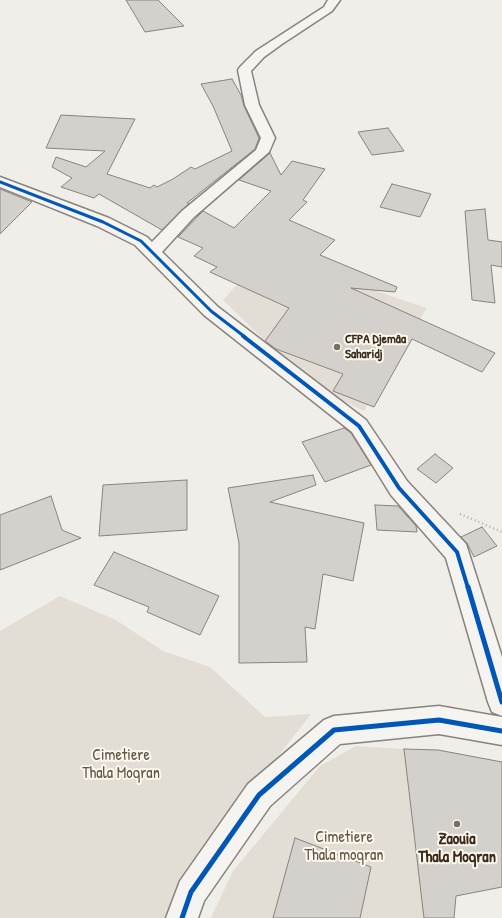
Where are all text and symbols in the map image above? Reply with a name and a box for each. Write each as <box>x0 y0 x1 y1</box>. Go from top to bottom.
place label: CFPA Djemâa Saharidj <box>345 332 406 363</box>
marker: CFPA Djemâa Saharidj <box>332 342 342 352</box>
park label: Cimetiere Thala Moqran <box>82 746 160 784</box>
marker: Zaouia Thala Moqran <box>452 819 462 829</box>
park label: Cimetiere Thala moqran <box>304 828 384 866</box>
place label: Zaouia Thala Moqran <box>418 830 496 868</box>

